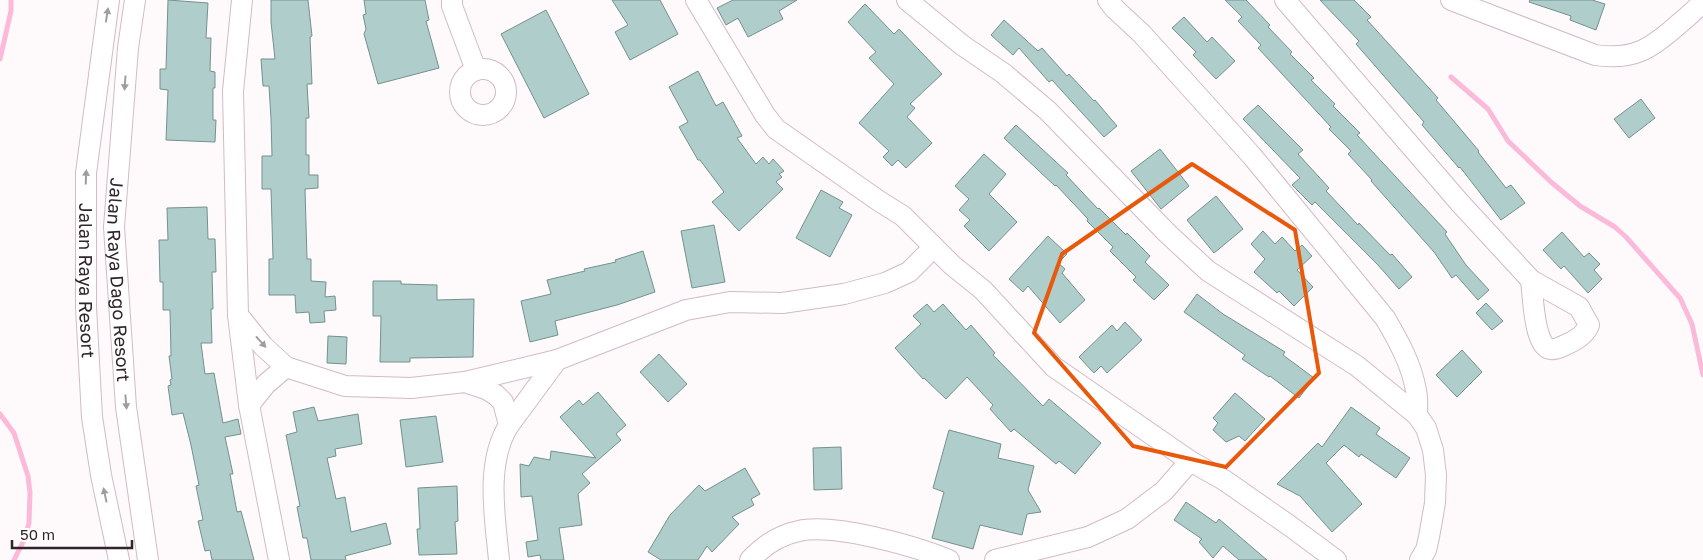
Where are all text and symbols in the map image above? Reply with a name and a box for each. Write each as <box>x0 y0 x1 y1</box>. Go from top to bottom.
one-way arrow <box>103 7 111 23</box>
one-way arrow <box>121 75 129 91</box>
one-way arrow <box>82 168 90 184</box>
street label: Jalan Raya Dago Resort <box>103 177 135 383</box>
street label: Jalan Raya Resort <box>75 203 100 359</box>
one-way arrow <box>255 336 267 348</box>
one-way arrow <box>122 395 130 411</box>
one-way arrow <box>101 488 109 503</box>
scale bar <box>12 518 132 550</box>
text: 50 m <box>20 525 55 543</box>

